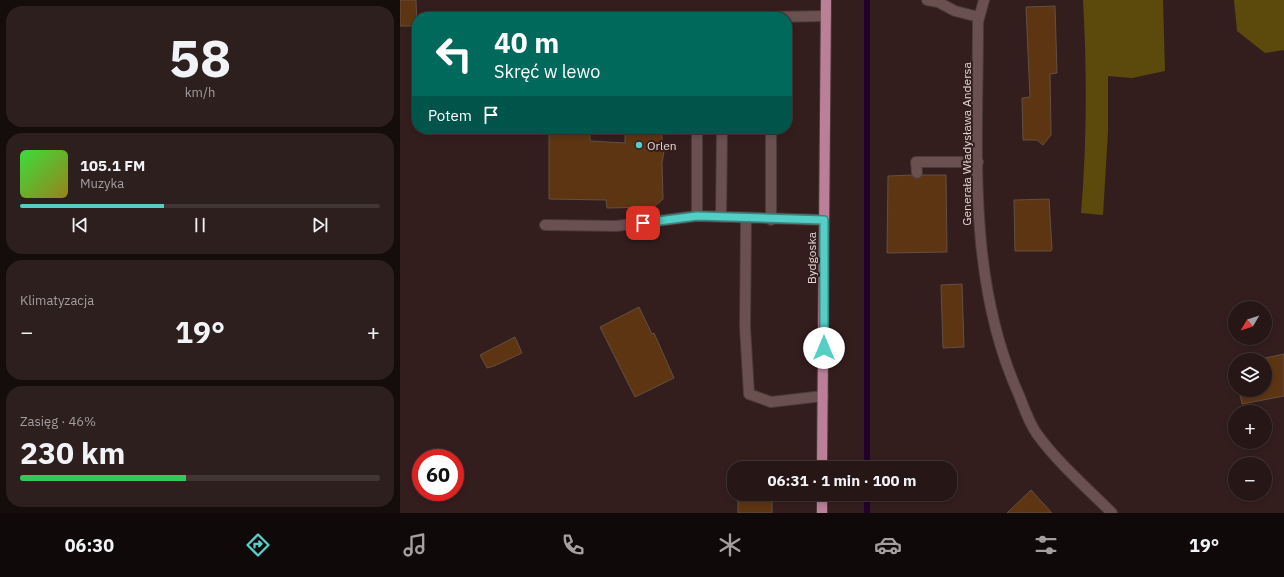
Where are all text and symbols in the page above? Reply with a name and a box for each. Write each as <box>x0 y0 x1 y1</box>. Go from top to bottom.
text: 58 <box>169 24 231 91</box>
text: 40 m <box>494 24 559 61</box>
icon: left <box>428 28 480 80</box>
text: Skręć w lewo <box>494 60 600 83</box>
street label: Generała Władysława Andersa <box>959 62 974 226</box>
text: km/h <box>185 84 215 101</box>
icon: arrive <box>480 104 502 126</box>
text: Potem <box>428 106 472 125</box>
place label: Orlen <box>647 138 677 153</box>
marker: Orlen <box>634 140 644 150</box>
text: 105.1 FM <box>80 156 145 175</box>
text: Muzyka <box>80 175 124 192</box>
pin <box>626 206 660 240</box>
icon: arrive <box>632 212 654 234</box>
icon: previous <box>69 214 91 236</box>
icon: pause <box>189 214 211 236</box>
icon: next <box>309 214 331 236</box>
street label: Bydgoska <box>804 231 819 284</box>
text: Klimatyzacja <box>20 292 94 309</box>
north arrow <box>1228 301 1272 345</box>
map controls <box>1228 301 1272 501</box>
text: 19° <box>175 312 225 351</box>
text: − <box>20 317 33 346</box>
text: + <box>367 317 380 346</box>
position arrow <box>803 327 845 369</box>
button: layers <box>1228 353 1272 397</box>
button: + <box>1228 405 1272 449</box>
text: Zasięg · 46% <box>20 413 96 430</box>
text: 230 km <box>20 433 125 472</box>
speed limit sign: 60 <box>412 449 464 501</box>
button: − <box>1228 457 1272 501</box>
text: 06:31 · 1 min · 100 m <box>768 471 916 490</box>
icon: directions <box>244 531 272 559</box>
icon: music <box>401 531 429 559</box>
icon: phone <box>559 531 587 559</box>
icon: climate <box>716 531 744 559</box>
icon: car <box>874 531 902 559</box>
icon: filters <box>1032 531 1060 559</box>
text: 06:30 <box>65 534 114 557</box>
text: 19° <box>1189 534 1219 557</box>

